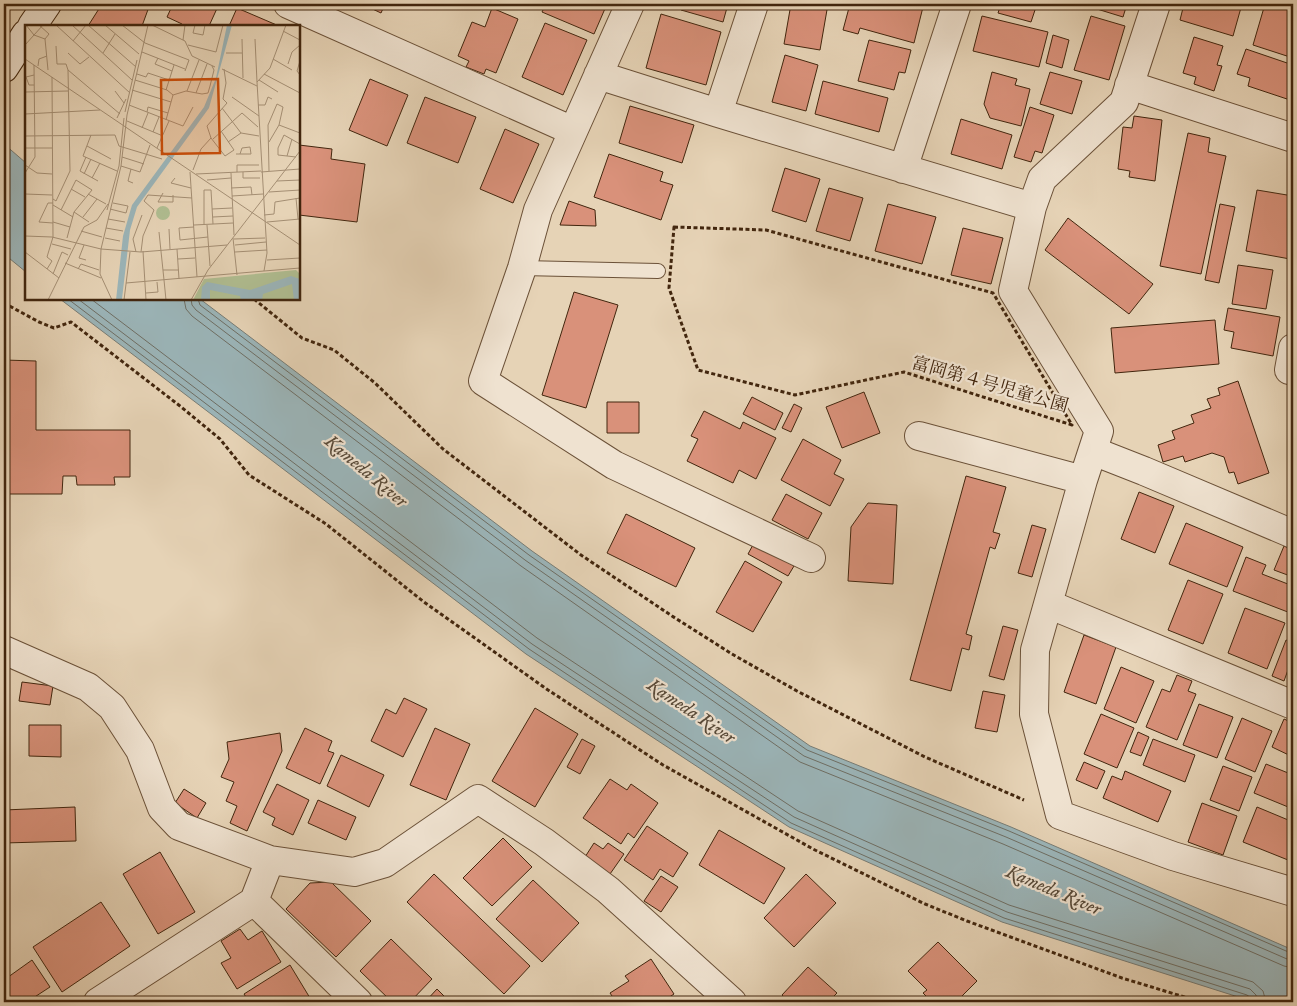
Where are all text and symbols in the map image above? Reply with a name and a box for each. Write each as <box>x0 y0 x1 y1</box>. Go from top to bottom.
inset map <box>25 25 300 300</box>
street label: 富岡第４号児童公園 <box>909 352 1071 419</box>
water label: Kameda River <box>318 429 413 514</box>
water label: Kameda River <box>641 673 741 751</box>
water label: Kameda River <box>1001 860 1106 922</box>

